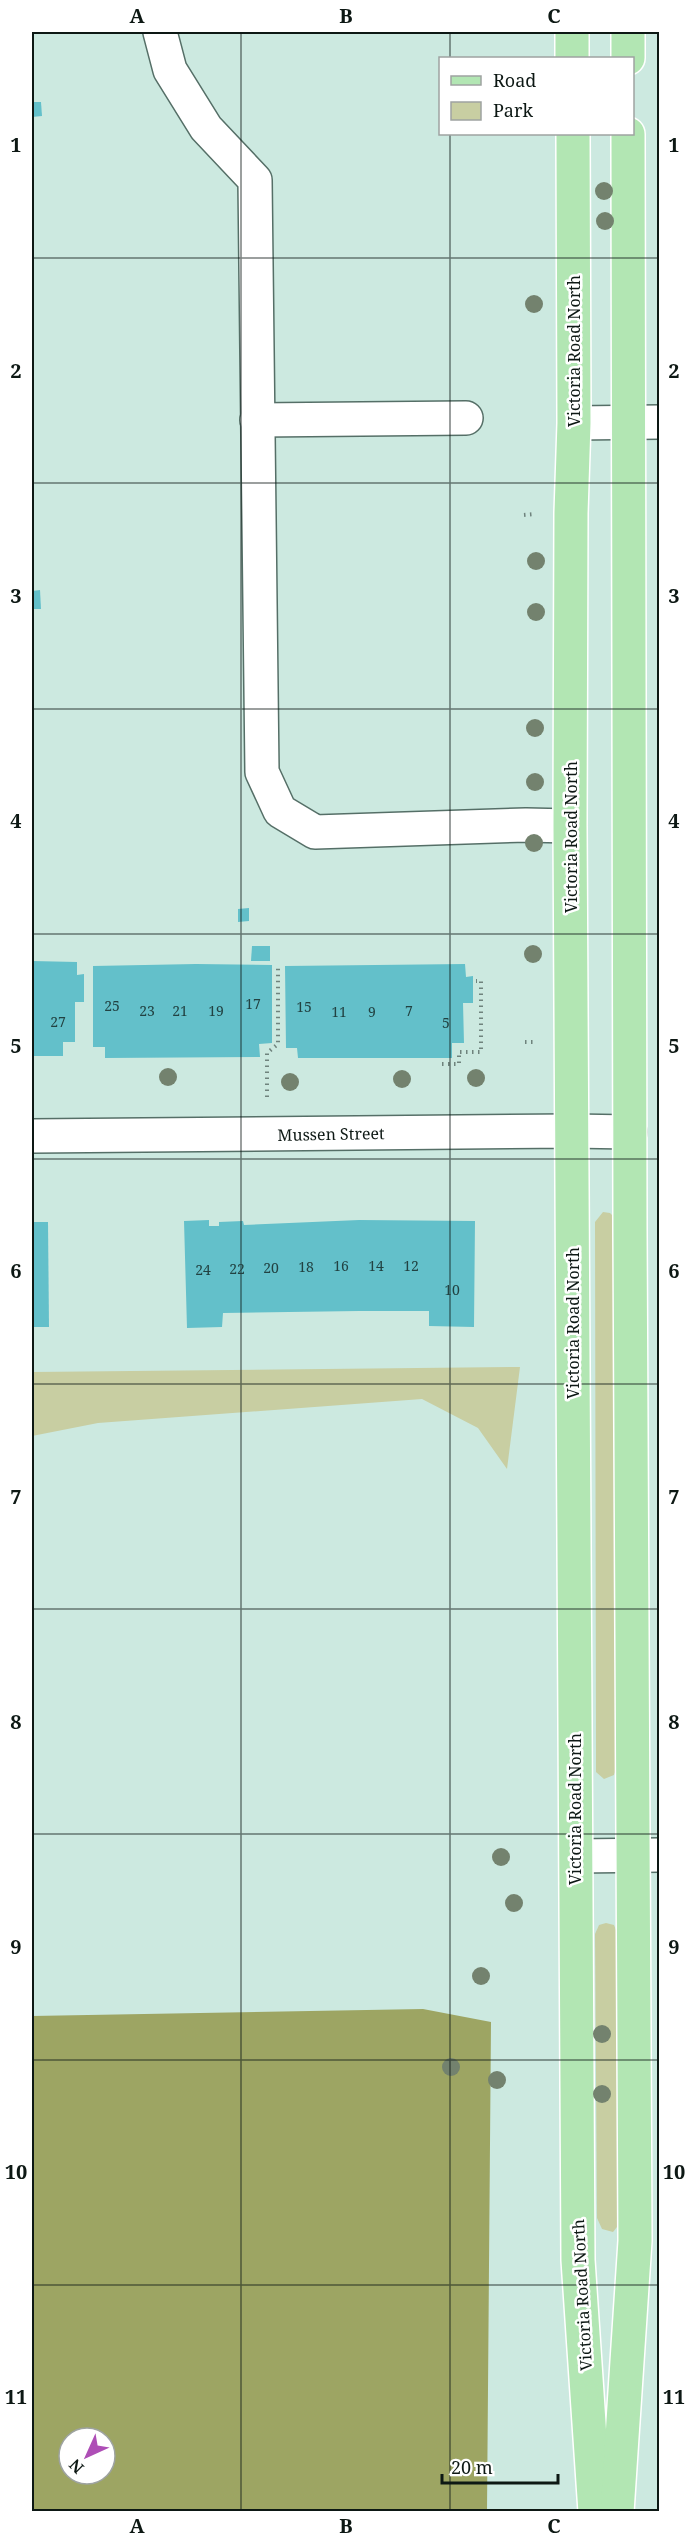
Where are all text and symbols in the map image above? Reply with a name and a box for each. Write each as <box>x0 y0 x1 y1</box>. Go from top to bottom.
text: A <box>129 2 145 29</box>
text: B <box>339 2 353 29</box>
text: C <box>547 2 561 29</box>
legend <box>439 57 634 135</box>
text: Road <box>493 68 536 92</box>
text: Park <box>493 98 533 122</box>
text: 1 <box>10 131 22 158</box>
text: 1 <box>668 131 680 158</box>
street label: Victoria Road North <box>563 275 585 427</box>
text: 2 <box>10 357 22 384</box>
text: 2 <box>668 357 680 384</box>
text: 3 <box>10 582 22 609</box>
text: 3 <box>668 582 680 609</box>
street label: Victoria Road North <box>560 761 582 913</box>
text: 4 <box>10 807 22 834</box>
text: 4 <box>668 807 680 834</box>
house number: 17 <box>245 994 261 1013</box>
house number: 25 <box>104 996 120 1015</box>
house number: 15 <box>296 997 312 1016</box>
house number: 23 <box>139 1001 155 1020</box>
house number: 21 <box>172 1001 188 1020</box>
house number: 19 <box>208 1001 224 1020</box>
house number: 7 <box>405 1001 413 1020</box>
house number: 11 <box>331 1002 347 1021</box>
house number: 9 <box>368 1002 376 1021</box>
house number: 27 <box>50 1012 66 1031</box>
house number: 5 <box>442 1013 450 1032</box>
text: 5 <box>10 1032 22 1059</box>
text: 5 <box>668 1032 680 1059</box>
street label: Mussen Street <box>277 1122 385 1146</box>
street label: Victoria Road North <box>562 1247 584 1399</box>
house number: 16 <box>333 1256 349 1275</box>
house number: 14 <box>368 1256 384 1275</box>
house number: 12 <box>403 1256 419 1275</box>
text: 6 <box>10 1257 22 1284</box>
house number: 18 <box>298 1257 314 1276</box>
text: 6 <box>668 1257 680 1284</box>
house number: 20 <box>263 1258 279 1277</box>
house number: 22 <box>229 1259 245 1278</box>
house number: 24 <box>195 1260 211 1279</box>
house number: 10 <box>444 1280 460 1299</box>
text: 7 <box>10 1483 22 1510</box>
text: 7 <box>668 1483 680 1510</box>
text: 8 <box>10 1708 22 1735</box>
text: 8 <box>668 1708 680 1735</box>
street label: Victoria Road North <box>564 1733 586 1885</box>
text: 9 <box>10 1933 22 1960</box>
text: 9 <box>668 1933 680 1960</box>
text: 10 <box>5 2158 27 2185</box>
text: 10 <box>663 2158 685 2185</box>
street label: Victoria Road North <box>567 2219 597 2371</box>
text: 11 <box>5 2383 27 2410</box>
text: 11 <box>663 2383 685 2410</box>
north arrow <box>57 2426 117 2486</box>
scale bar <box>442 2447 558 2485</box>
text: N <box>64 2454 89 2479</box>
text: 20 m <box>451 2455 493 2479</box>
text: A <box>129 2512 145 2539</box>
text: B <box>339 2512 353 2539</box>
text: C <box>547 2512 561 2539</box>

